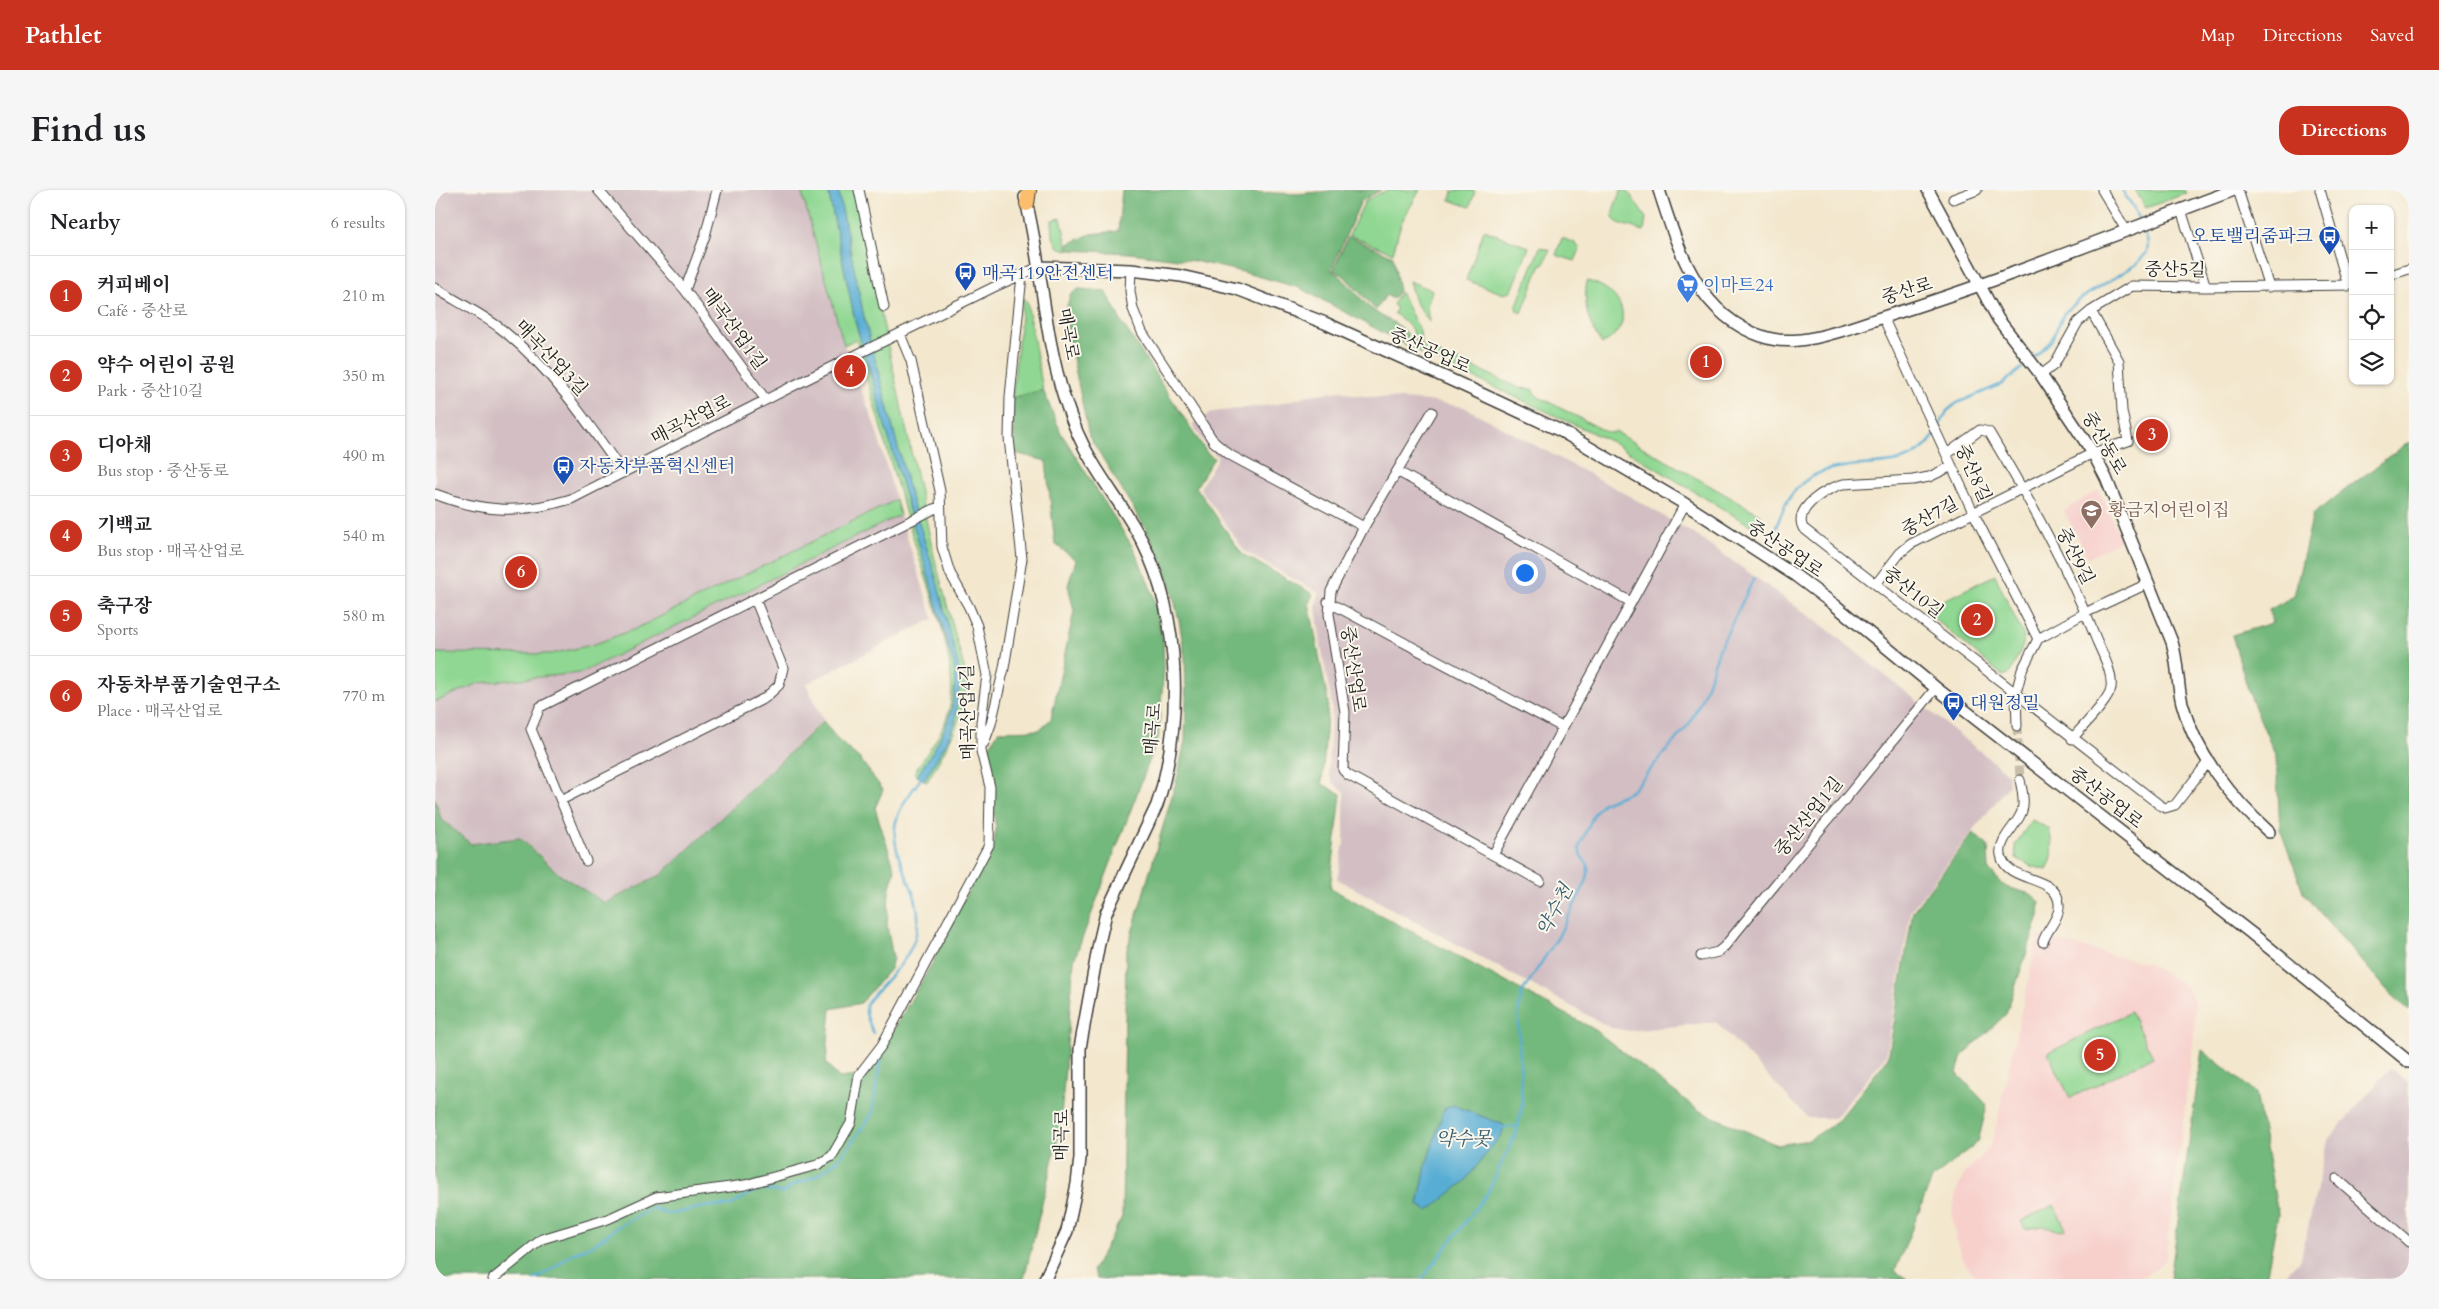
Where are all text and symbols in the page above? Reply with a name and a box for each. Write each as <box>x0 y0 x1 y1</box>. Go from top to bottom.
text: Pathlet <box>25 19 102 52</box>
text: Map <box>2201 23 2235 48</box>
text: Directions <box>2263 23 2342 48</box>
text: Saved <box>2370 23 2414 48</box>
text: Find us <box>30 106 146 154</box>
button: Directions <box>2279 106 2409 155</box>
map controls <box>2349 205 2394 385</box>
button: + <box>2349 205 2394 250</box>
text: Nearby <box>50 208 121 237</box>
text: 6 results <box>331 212 385 234</box>
place label: 오토밸리줌파크 <box>2191 224 2314 249</box>
bus stop icon: 오토밸리줌파크 <box>2317 224 2341 255</box>
button: − <box>2349 250 2394 295</box>
street label: 중산5길 <box>2144 257 2206 283</box>
bus stop icon: 매곡119안전센터 <box>954 261 978 292</box>
place label: 매곡119안전센터 <box>982 261 1114 286</box>
street label: 중산로 <box>1878 271 1936 311</box>
text: 커피베이 <box>97 272 170 298</box>
supermarket icon: 이마트24 <box>1675 273 1699 304</box>
place label: 이마트24 <box>1703 273 1774 298</box>
street label: 매곡산업1길 <box>696 283 772 375</box>
text: 1 <box>62 285 70 307</box>
text: 210 m <box>343 285 385 307</box>
button: locate <box>2349 295 2394 340</box>
text: Café · 중산로 <box>97 300 187 322</box>
street label: 매곡로 <box>1051 306 1085 362</box>
street label: 매곡산업3길 <box>509 314 593 402</box>
street label: 중산공업로 <box>1385 322 1475 380</box>
button: layers <box>2349 340 2394 385</box>
pin: 1 <box>1690 343 1722 381</box>
text: 약수 어린이 공원 <box>97 352 236 378</box>
pin: 4 <box>834 352 866 390</box>
text: 2 <box>62 365 70 387</box>
text: 350 m <box>343 365 385 387</box>
text: Park · 중산10길 <box>97 380 203 402</box>
street label: 매곡산업로 <box>647 389 735 451</box>
street label: 중산동로 <box>2076 407 2132 479</box>
pin: 3 <box>2136 416 2168 454</box>
text: 디아채 <box>97 432 152 458</box>
street label: 중산8길 <box>1949 440 1997 506</box>
text: 3 <box>62 445 70 467</box>
text: 490 m <box>343 445 385 467</box>
bus stop icon: 자동차부품혁신센터 <box>551 454 575 485</box>
place label: 자동차부품혁신센터 <box>579 454 736 479</box>
text: Bus stop · 중산동로 <box>97 460 228 482</box>
street label: 중산7길 <box>1897 491 1963 543</box>
school or university icon: 황금지어린이집 <box>2080 498 2104 529</box>
place label: 황금지어린이집 <box>2108 498 2230 523</box>
text: 기백교 <box>97 512 152 538</box>
street label: 중산공업로 <box>1742 514 1828 584</box>
street label: 중산9길 <box>2050 523 2100 589</box>
text: 4 <box>62 525 70 547</box>
text: 540 m <box>343 525 385 547</box>
text: Bus stop · 매곡산업로 <box>97 540 244 562</box>
pin: 6 <box>505 553 537 591</box>
your location <box>1512 560 1538 586</box>
street label: 중산10길 <box>1877 561 1949 625</box>
text: 축구장 <box>97 593 152 619</box>
pin: 2 <box>1961 601 1993 639</box>
text: 5 <box>62 605 70 627</box>
text: 580 m <box>343 605 385 627</box>
text: Sports <box>97 619 138 641</box>
street label: 중산산업로 <box>1335 624 1371 714</box>
street label: 매곡산업4길 <box>955 664 981 760</box>
text: 자동차부품기술연구소 <box>97 672 281 698</box>
text: 6 <box>62 685 70 707</box>
text: 770 m <box>343 685 385 707</box>
bus stop icon: 대원정밀 <box>1942 691 1966 722</box>
place label: 대원정밀 <box>1970 691 2040 716</box>
text: Place · 매곡산업로 <box>97 700 222 722</box>
street label: 매곡로 <box>1138 702 1168 756</box>
street label: 중산공업로 <box>2064 761 2148 835</box>
street label: 중산산업1길 <box>1769 772 1849 862</box>
water label: 약수천 <box>1531 878 1580 940</box>
pin: 5 <box>2084 1036 2116 1074</box>
street label: 매곡로 <box>1049 1109 1075 1161</box>
water label: 약수못 <box>1435 1126 1492 1152</box>

